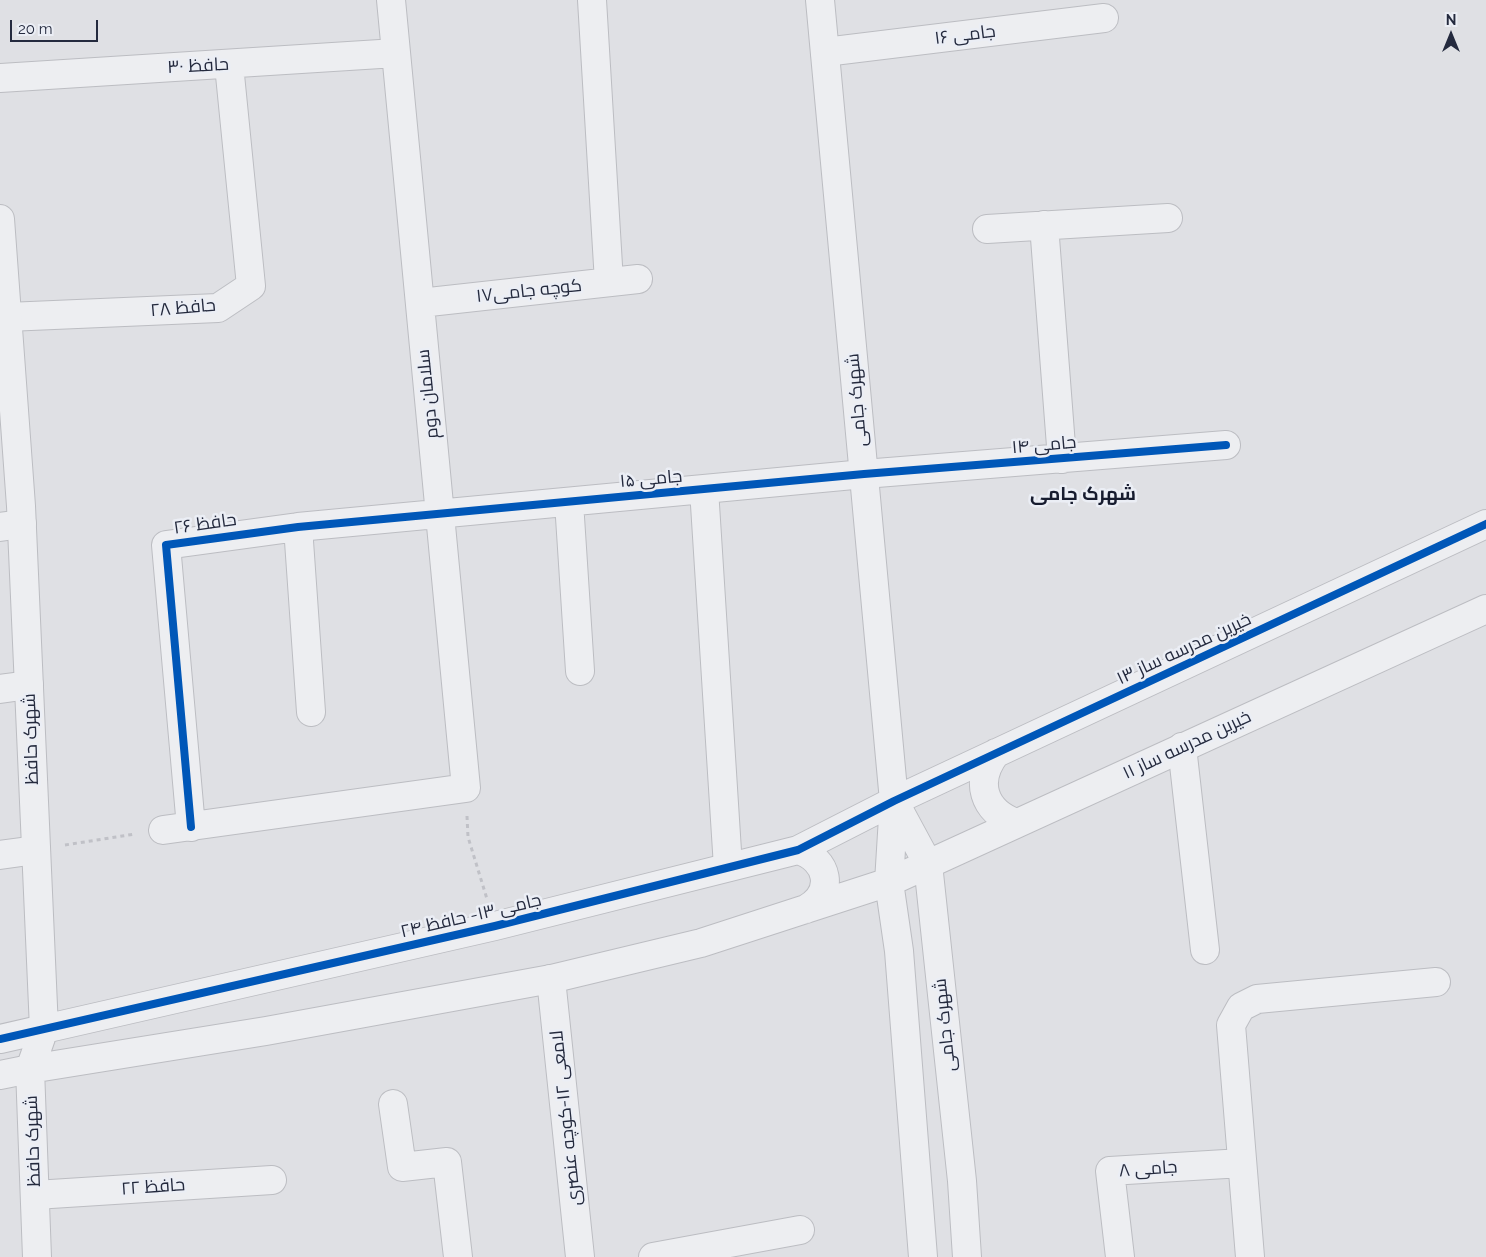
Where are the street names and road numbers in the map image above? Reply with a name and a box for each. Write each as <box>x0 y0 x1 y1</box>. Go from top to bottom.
street label: ۱۶ جامی <box>933 21 997 49</box>
street label: ۳۰ حافظ <box>167 54 229 78</box>
street label: کوچه جامی۱۷ <box>475 275 583 307</box>
street label: حافظ ۲۸ <box>149 294 217 322</box>
street label: سلامان دوم <box>413 348 443 440</box>
street label: شهرک جامی <box>842 352 872 448</box>
street label: ۱۴ جامی <box>1011 431 1077 459</box>
street label: ۱۵ جامی <box>619 466 683 492</box>
street label: حافظ ۲۶ <box>172 509 238 539</box>
street label: ۱۳ خیرین مدرسه ساز <box>1113 608 1255 690</box>
street label: شهرک حافظ <box>19 693 43 785</box>
street label: ۱۱ خیرین مدرسه ساز <box>1119 706 1255 784</box>
street label: جامی ۱۳- حافظ ۲۴ <box>398 889 544 943</box>
street label: شهرک جامی <box>929 977 961 1073</box>
street label: لامعی ۱۲-کوچه عنصری <box>546 1029 586 1207</box>
street label: شهرک حافظ <box>21 1095 45 1187</box>
street label: ۸ جامی <box>1118 1156 1178 1182</box>
street label: حافظ ۲۲ <box>120 1174 186 1200</box>

